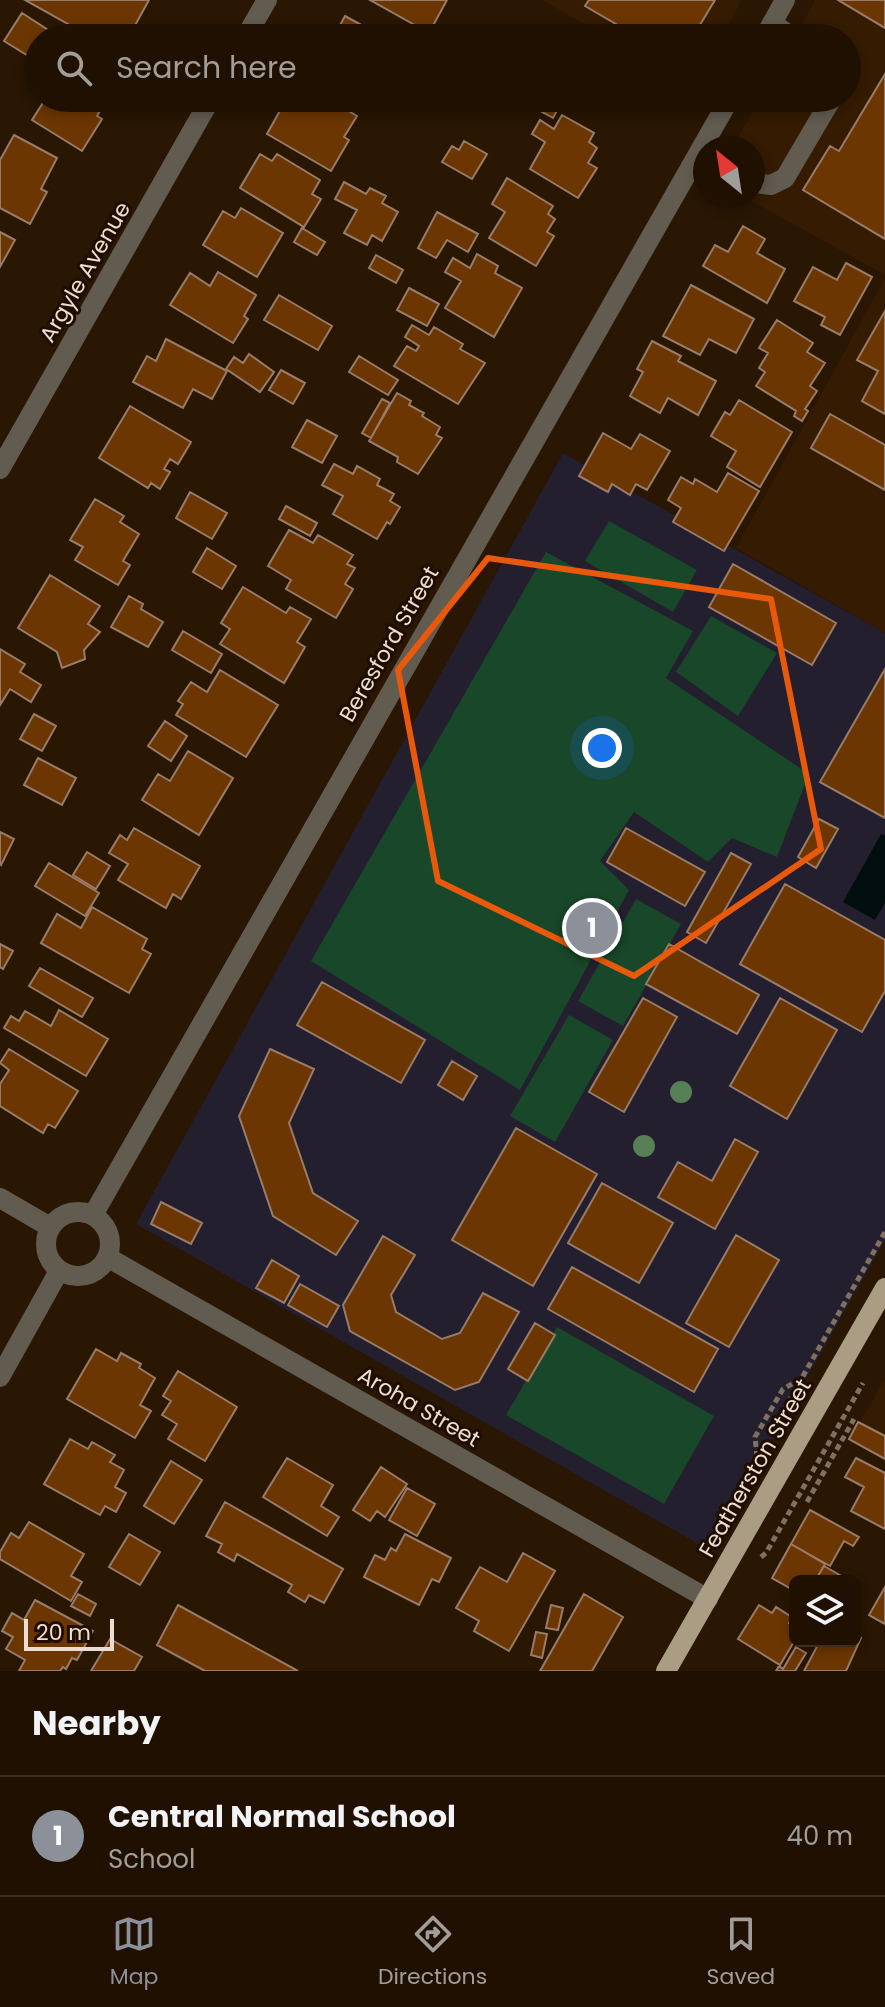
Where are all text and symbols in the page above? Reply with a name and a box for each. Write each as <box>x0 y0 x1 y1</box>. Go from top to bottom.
search box <box>24 24 861 112</box>
icon: search <box>52 46 96 90</box>
text: Search here <box>116 46 297 89</box>
north arrow <box>693 136 765 208</box>
street label: Argyle Avenue <box>32 196 138 348</box>
street label: Beresford Street <box>332 560 446 728</box>
your location <box>582 728 622 768</box>
pin: 1 <box>566 898 618 958</box>
street label: Aroha Street <box>352 1359 486 1455</box>
street label: Featherston Street <box>691 1373 819 1563</box>
map controls <box>789 1575 861 1647</box>
button: layers <box>789 1575 861 1647</box>
scale bar <box>24 1615 114 1651</box>
text: 20 m <box>36 1617 91 1648</box>
text: Nearby <box>32 1699 161 1747</box>
text: Central Normal School <box>108 1795 456 1838</box>
text: 1 <box>53 1818 63 1854</box>
text: 40 m <box>787 1818 853 1854</box>
text: School <box>108 1841 195 1877</box>
tab: Map <box>110 1912 158 1993</box>
tab: Directions <box>378 1912 487 1993</box>
tab: Saved <box>707 1912 775 1993</box>

